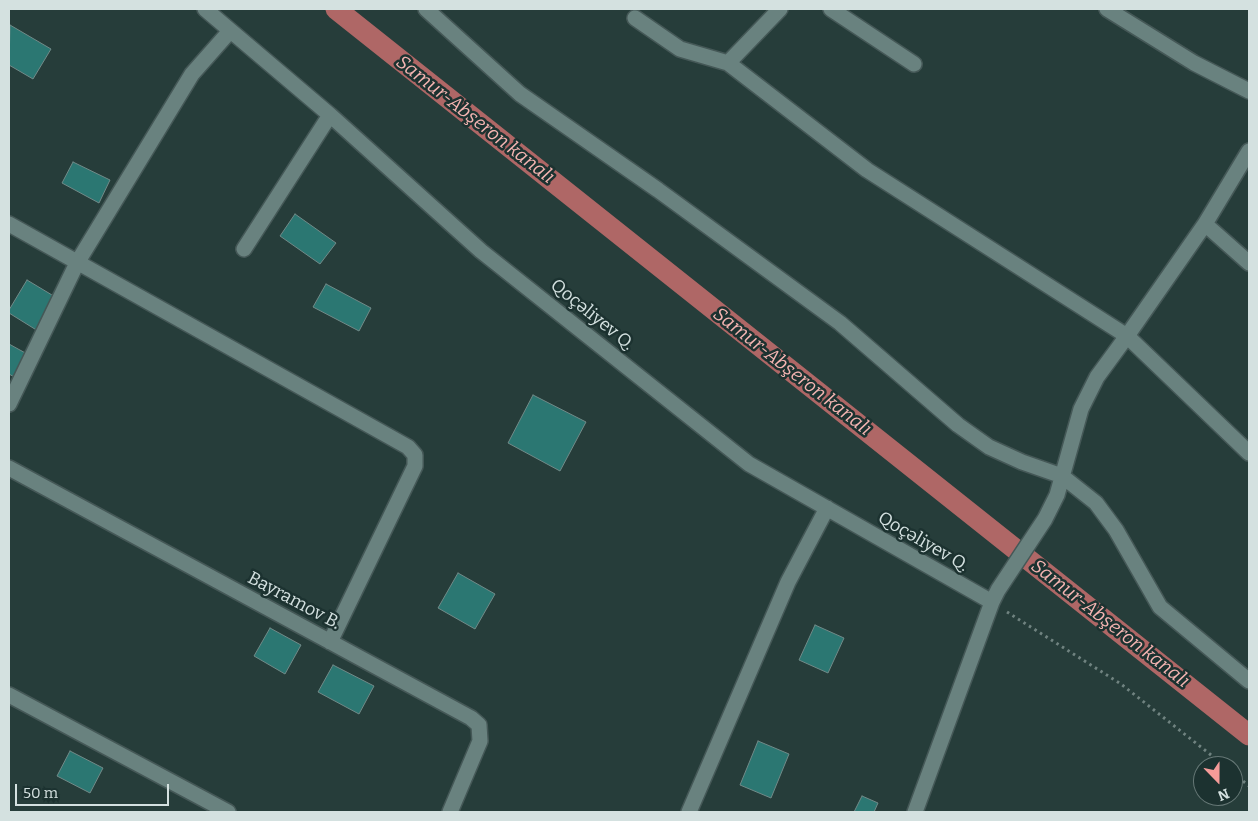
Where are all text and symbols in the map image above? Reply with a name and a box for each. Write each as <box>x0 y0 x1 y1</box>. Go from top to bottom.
water label: Samur-Abşeron kanalı <box>391 51 559 189</box>
street label: Qoçəliyev Q. <box>546 275 638 355</box>
water label: Samur-Abşeron kanalı <box>708 303 876 441</box>
street label: Qoçəliyev Q. <box>874 507 972 577</box>
water label: Samur-Abşeron kanalı <box>1026 555 1194 693</box>
street label: Bayramov B. <box>244 568 344 634</box>
north arrow <box>1193 756 1243 806</box>
scale bar <box>18 774 171 806</box>
text: 50 m <box>23 784 58 802</box>
text: N <box>1215 785 1232 804</box>

